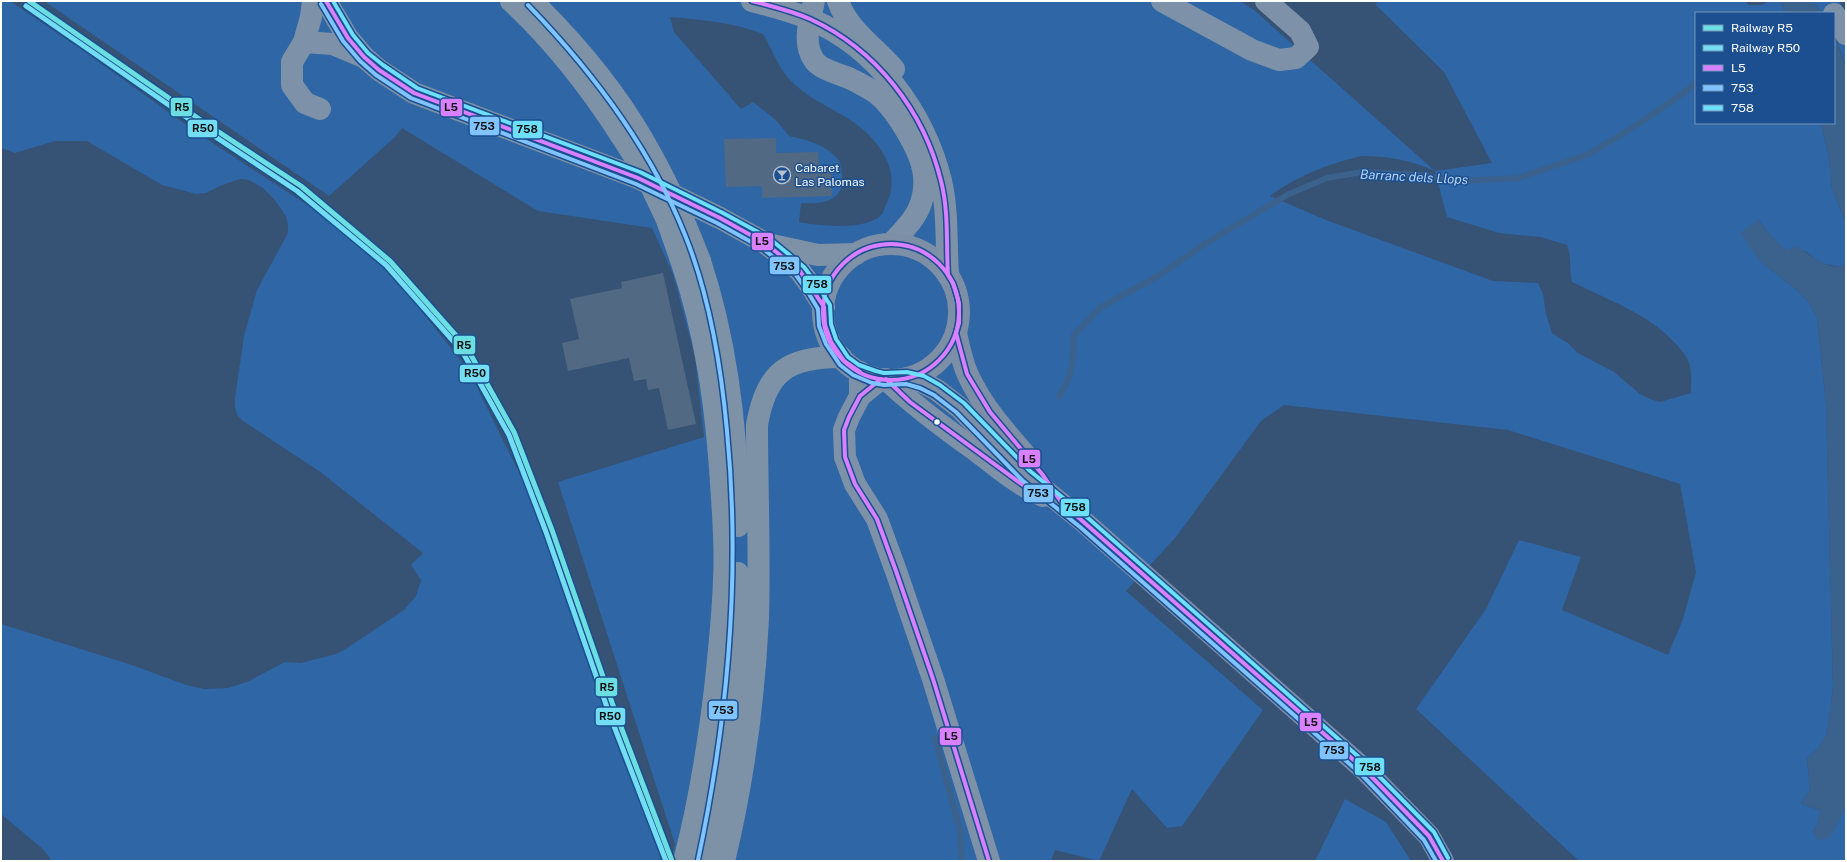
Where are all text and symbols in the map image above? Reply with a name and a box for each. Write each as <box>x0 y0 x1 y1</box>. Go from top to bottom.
legend <box>1695 12 1835 124</box>
text: Railway R5 <box>1731 21 1793 35</box>
text: Railway R50 <box>1731 41 1800 55</box>
text: L5 <box>1731 61 1746 75</box>
text: 753 <box>1731 81 1753 95</box>
line badge: R5 <box>170 97 193 117</box>
line badge: L5 <box>440 98 463 117</box>
text: R5 <box>174 101 190 113</box>
text: L5 <box>444 101 458 113</box>
text: 758 <box>1731 101 1754 115</box>
line badge: 753 <box>469 116 500 136</box>
line badge: R50 <box>187 119 218 138</box>
text: 753 <box>473 120 495 132</box>
line badge: 758 <box>512 120 543 139</box>
text: R50 <box>192 122 214 134</box>
text: 758 <box>516 123 538 135</box>
place label: Cabaret Las Palomas <box>795 161 865 189</box>
bar icon: Cabaret Las Palomas <box>772 165 792 185</box>
water label: Barranc dels Llops <box>1360 167 1468 187</box>
line badge: L5 <box>751 232 774 251</box>
text: L5 <box>755 235 769 247</box>
line badge: 753 <box>769 256 800 275</box>
text: 753 <box>773 260 795 272</box>
line badge: 758 <box>802 275 832 294</box>
text: 758 <box>806 278 828 290</box>
line badge: R5 <box>453 335 476 355</box>
text: R5 <box>456 339 472 351</box>
line badge: R50 <box>459 364 490 383</box>
text: R50 <box>464 367 486 379</box>
unlabelled marker <box>932 417 942 427</box>
line badge: L5 <box>1018 449 1041 468</box>
text: L5 <box>1022 453 1036 465</box>
line badge: 753 <box>1023 484 1054 503</box>
text: 753 <box>1027 487 1049 499</box>
line badge: 758 <box>1060 498 1090 517</box>
text: 758 <box>1064 501 1086 513</box>
line badge: R5 <box>595 677 618 697</box>
text: R5 <box>599 681 615 693</box>
line badge: 753 <box>708 700 738 720</box>
text: 753 <box>712 704 734 716</box>
line badge: R50 <box>595 707 626 726</box>
text: R50 <box>599 710 621 722</box>
line badge: L5 <box>1299 712 1322 732</box>
text: L5 <box>1304 716 1318 728</box>
line badge: L5 <box>939 727 962 746</box>
text: L5 <box>944 730 958 742</box>
line badge: 753 <box>1319 741 1349 760</box>
text: 753 <box>1323 744 1345 756</box>
line badge: 758 <box>1354 757 1385 776</box>
text: 758 <box>1359 761 1381 773</box>

